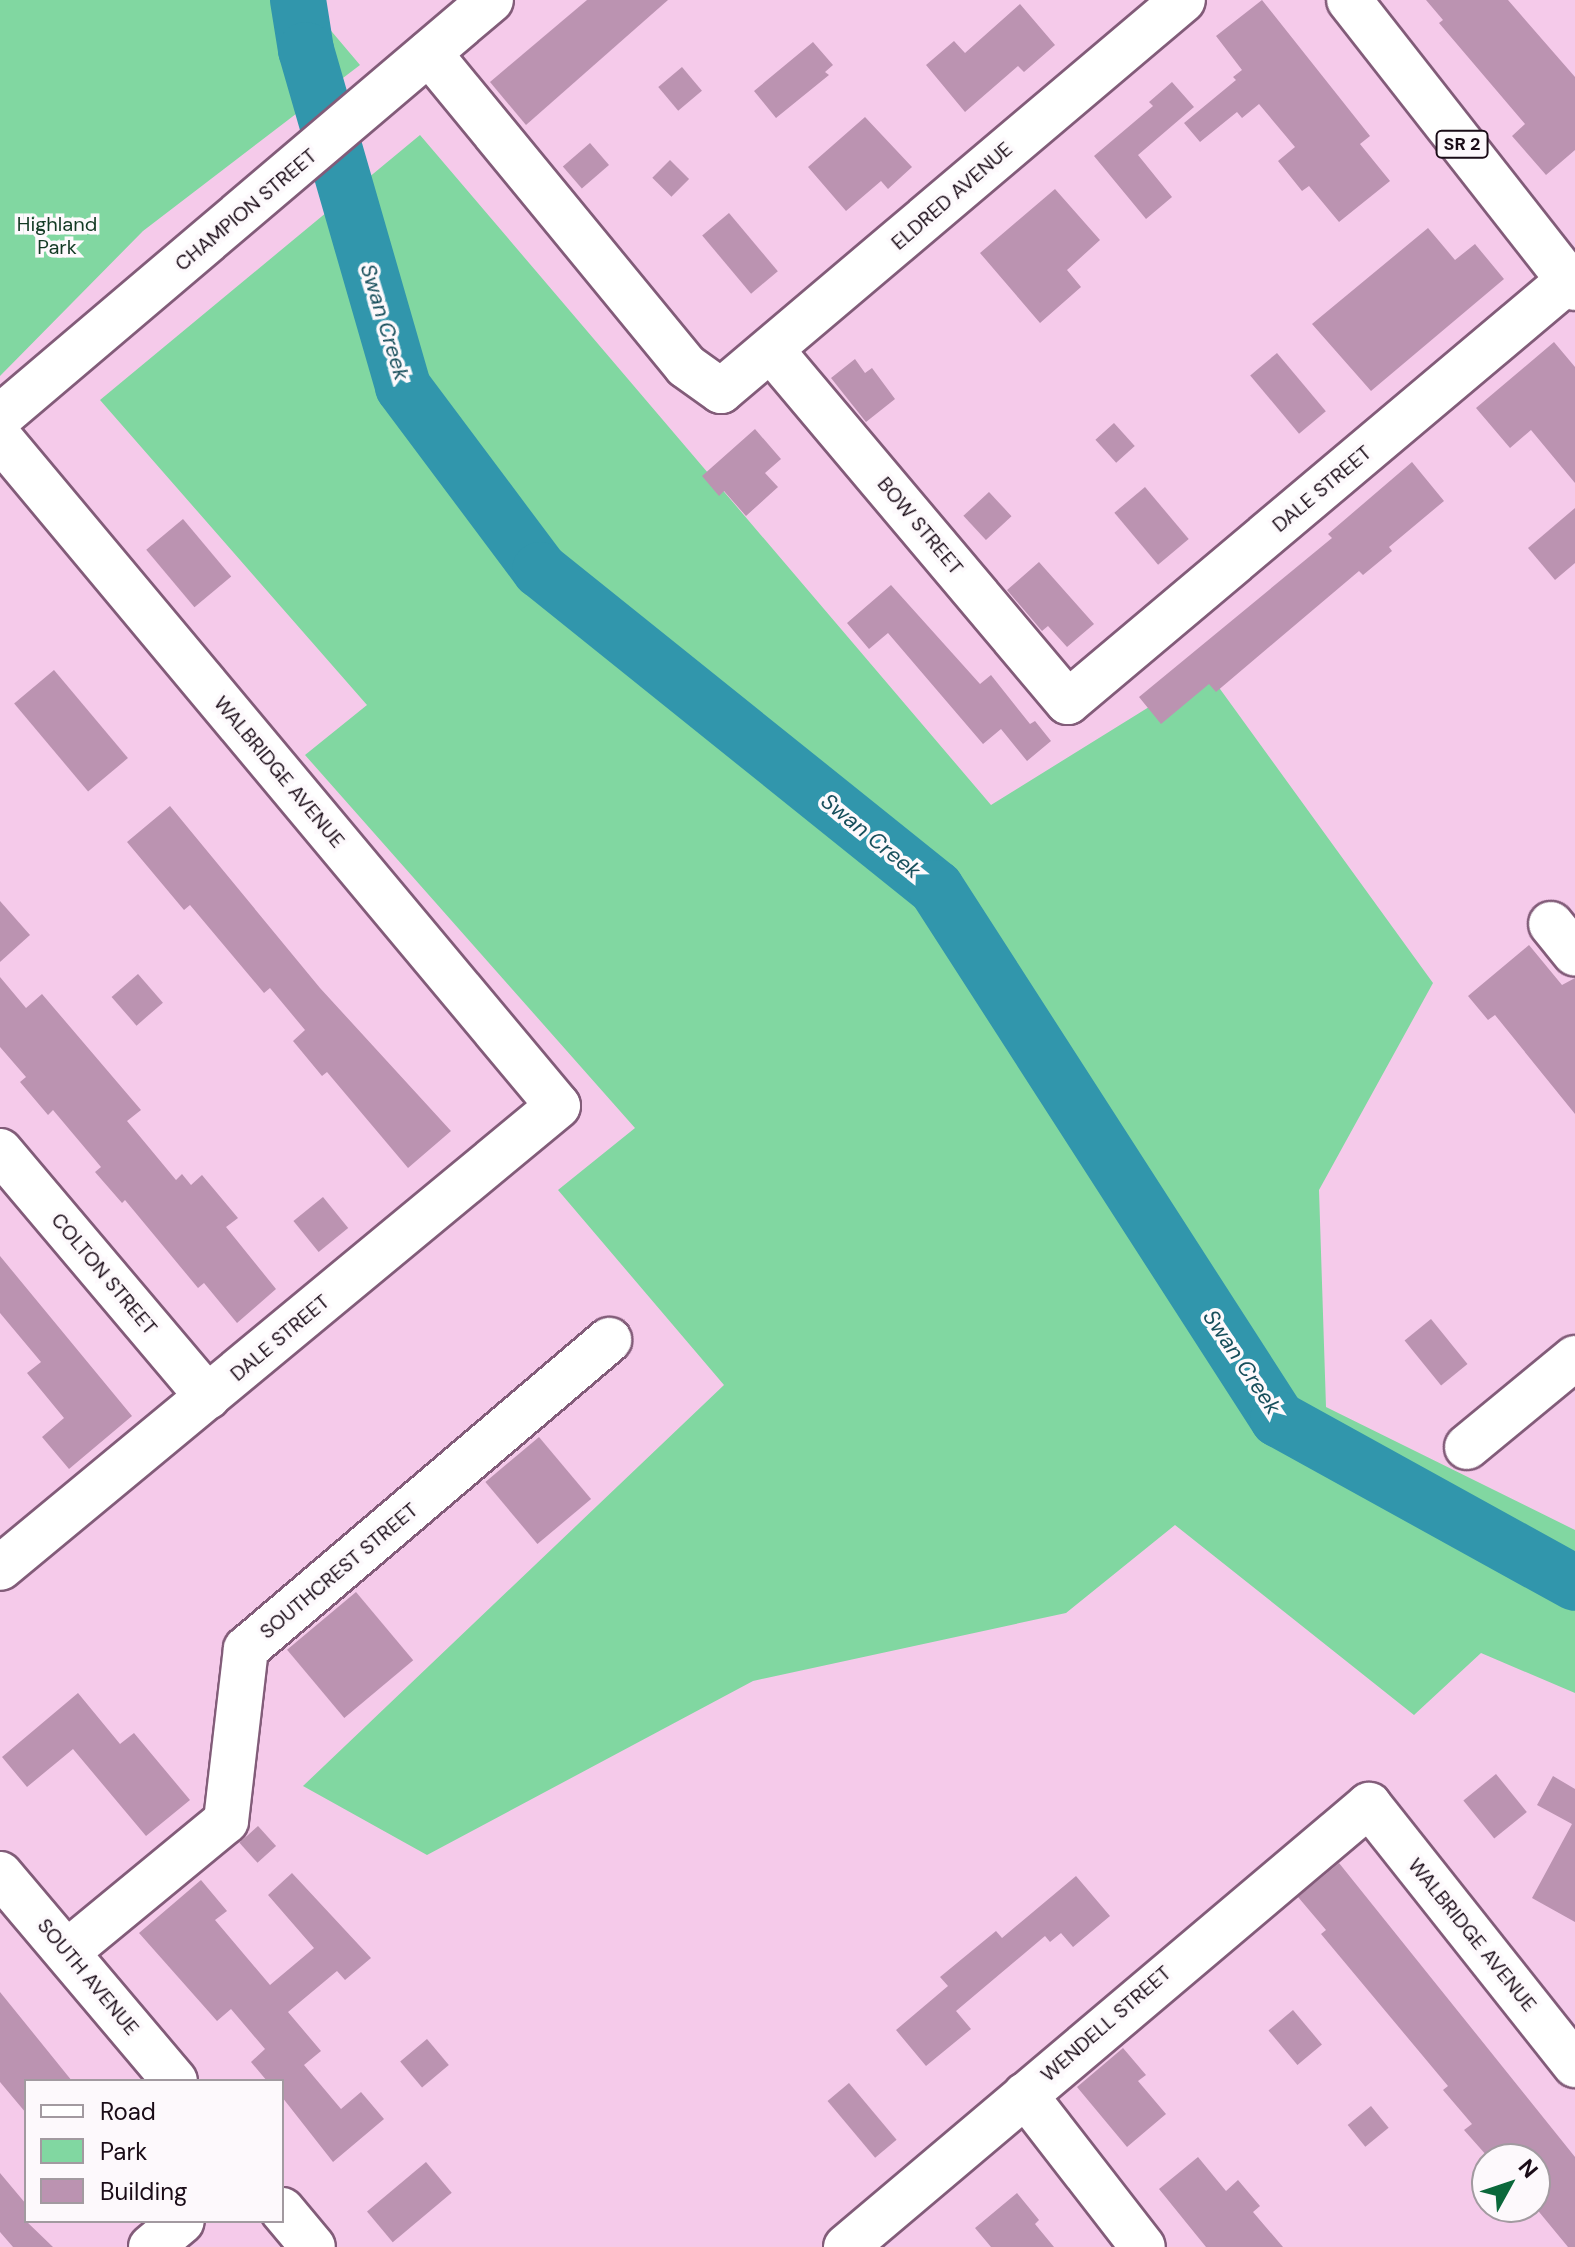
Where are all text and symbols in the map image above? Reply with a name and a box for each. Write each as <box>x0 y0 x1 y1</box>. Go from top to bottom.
road number: SR 2 <box>1434 130 1490 158</box>
street label: ELDRED AVENUE <box>887 137 1017 255</box>
street label: CHAMPION STREET <box>170 144 322 276</box>
park label: Highland Park <box>17 213 97 260</box>
water label: Swan Creek <box>355 261 415 383</box>
street label: DALE STREET <box>1268 441 1376 537</box>
street label: BOW STREET <box>872 472 968 580</box>
street label: WALBRIDGE AVENUE <box>209 691 349 853</box>
water label: Swan Creek <box>816 788 926 884</box>
street label: COLTON STREET <box>46 1208 162 1340</box>
street label: DALE STREET <box>226 1290 334 1386</box>
water label: Swan Creek <box>1197 1305 1287 1419</box>
street label: SOUTHCREST STREET <box>255 1498 423 1644</box>
street label: WALBRIDGE AVENUE <box>1403 1854 1541 2016</box>
street label: SOUTH AVENUE <box>32 1914 144 2040</box>
street label: WENDELL STREET <box>1036 1961 1176 2087</box>
legend <box>24 2079 284 2223</box>
text: Road <box>100 2096 156 2127</box>
text: Park <box>100 2136 147 2167</box>
north arrow <box>1471 2143 1551 2223</box>
text: N <box>1512 2153 1544 2184</box>
text: Building <box>100 2176 187 2207</box>

